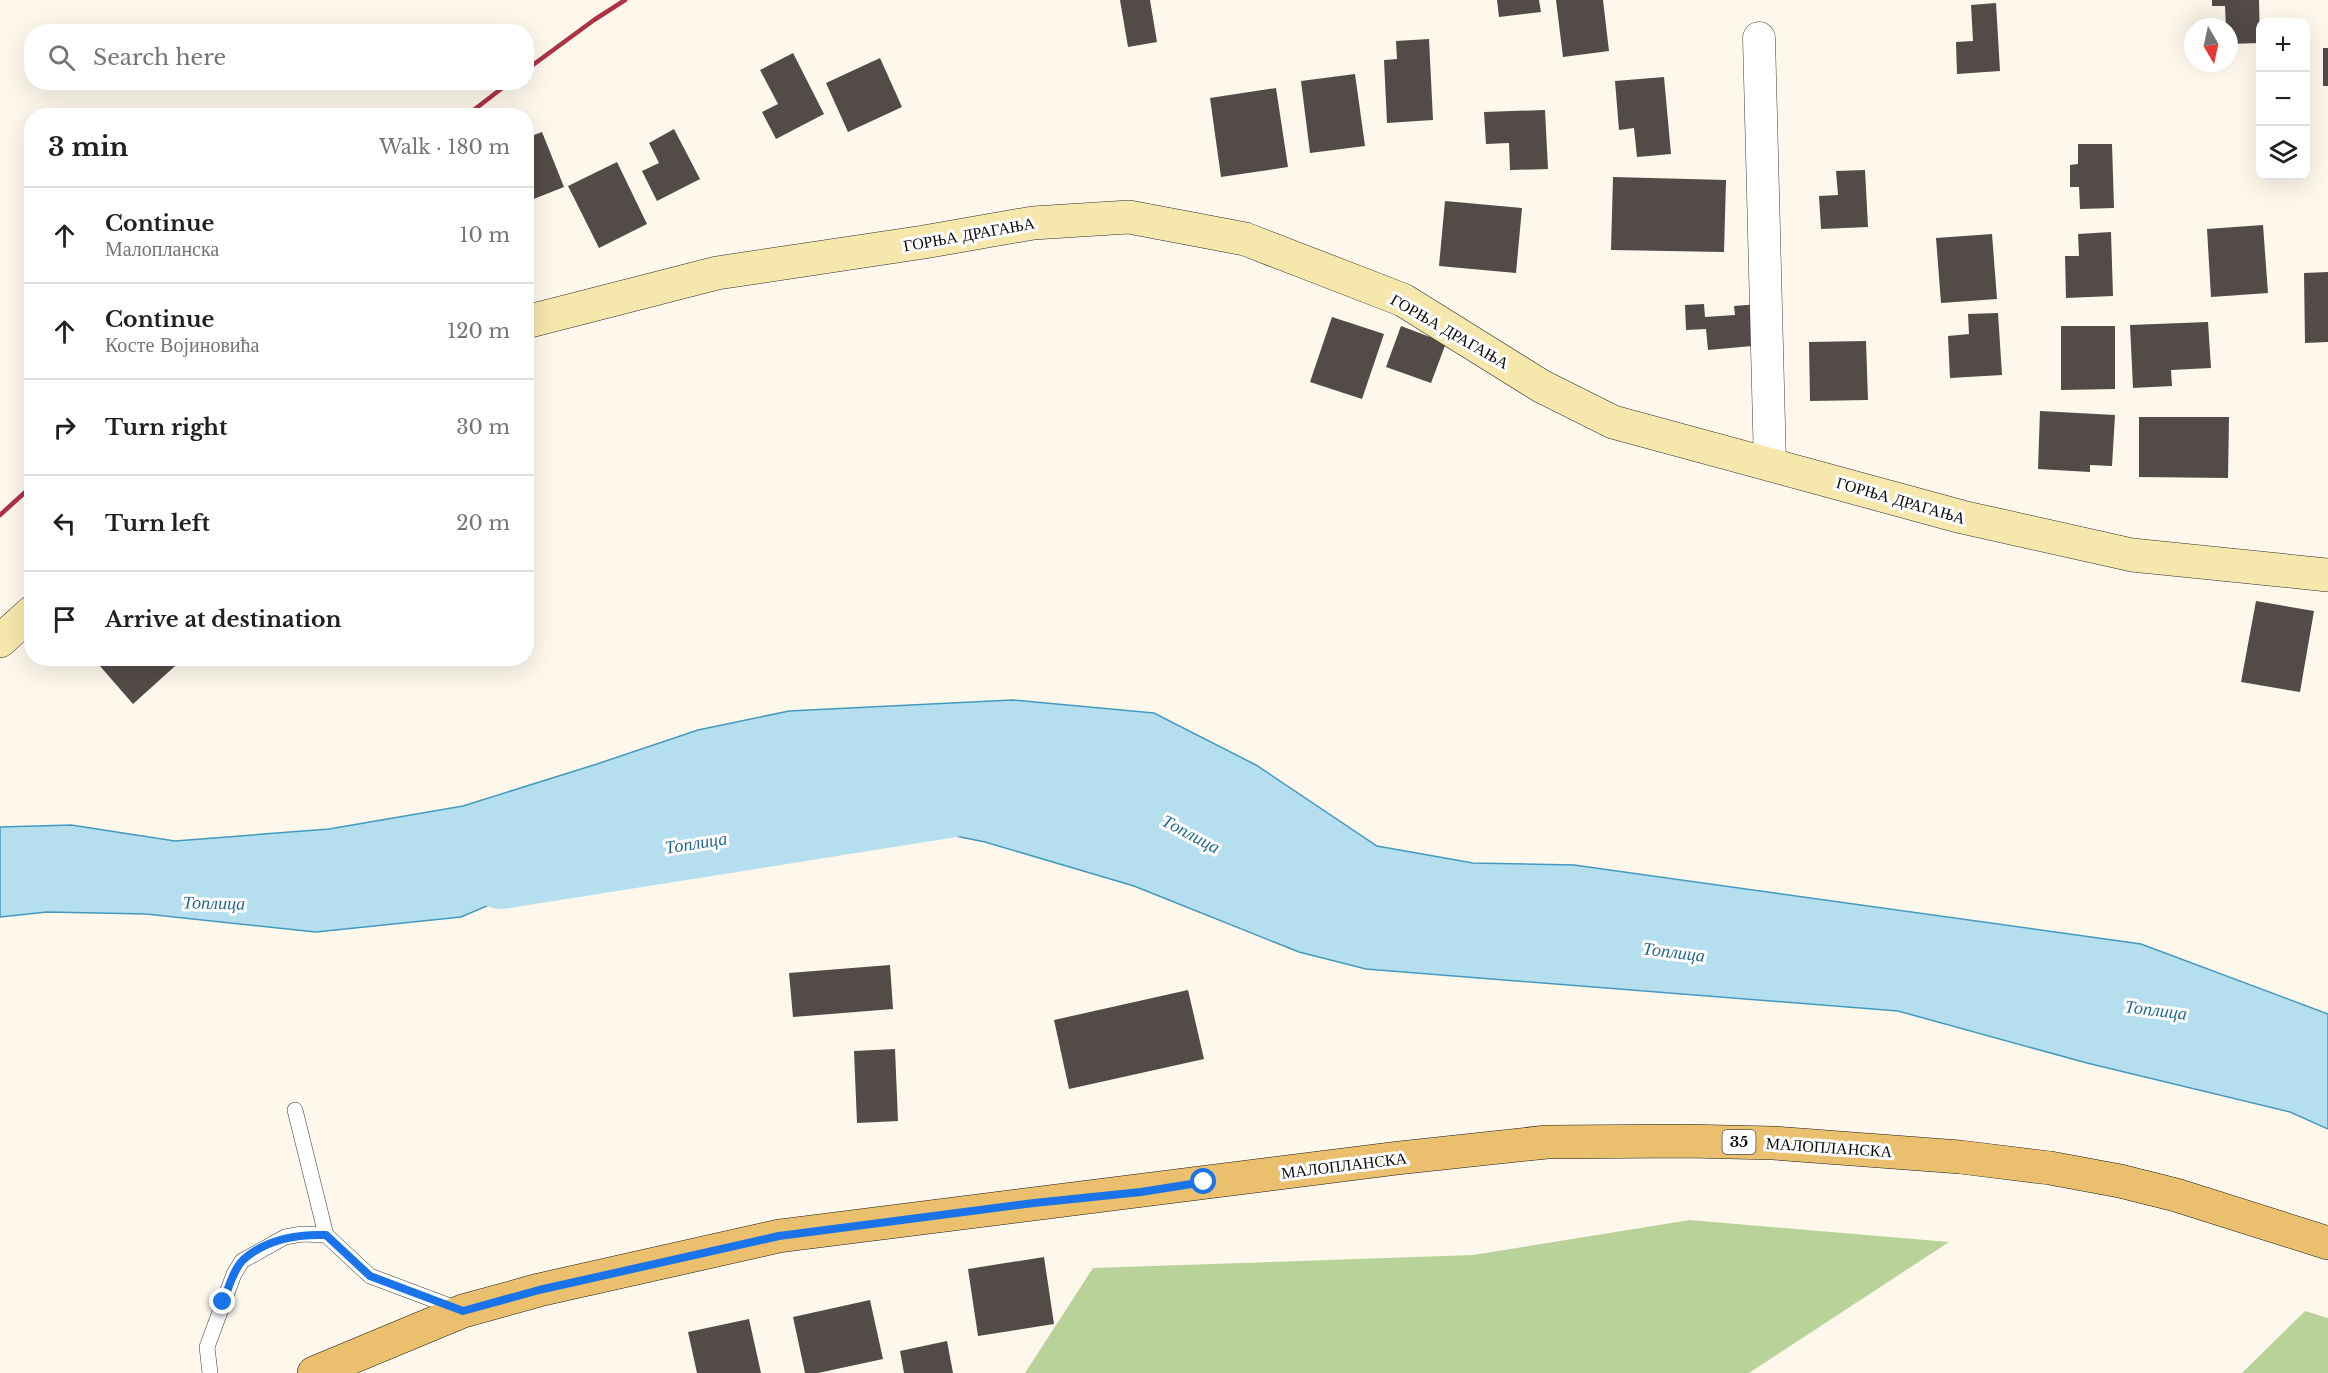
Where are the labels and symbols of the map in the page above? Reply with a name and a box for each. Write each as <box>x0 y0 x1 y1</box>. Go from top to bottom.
north arrow <box>2184 18 2238 72</box>
street label: ГОРЊА ДРАГАЊА <box>902 213 1037 255</box>
street label: ГОРЊА ДРАГАЊА <box>1387 289 1513 373</box>
street label: ГОРЊА ДРАГАЊА <box>1834 472 1968 528</box>
water label: Топлица <box>1158 810 1224 858</box>
water label: Топлица <box>663 827 729 859</box>
water label: Топлица <box>183 891 245 915</box>
water label: Топлица <box>1642 937 1706 967</box>
water label: Топлица <box>2124 995 2188 1025</box>
road number: 35 <box>1722 1130 1756 1154</box>
street label: МАЛОПЛАНСКА <box>1765 1133 1893 1161</box>
street label: МАЛОПЛАНСКА <box>1280 1147 1408 1183</box>
route start <box>1190 1168 1216 1194</box>
route end <box>209 1288 235 1314</box>

